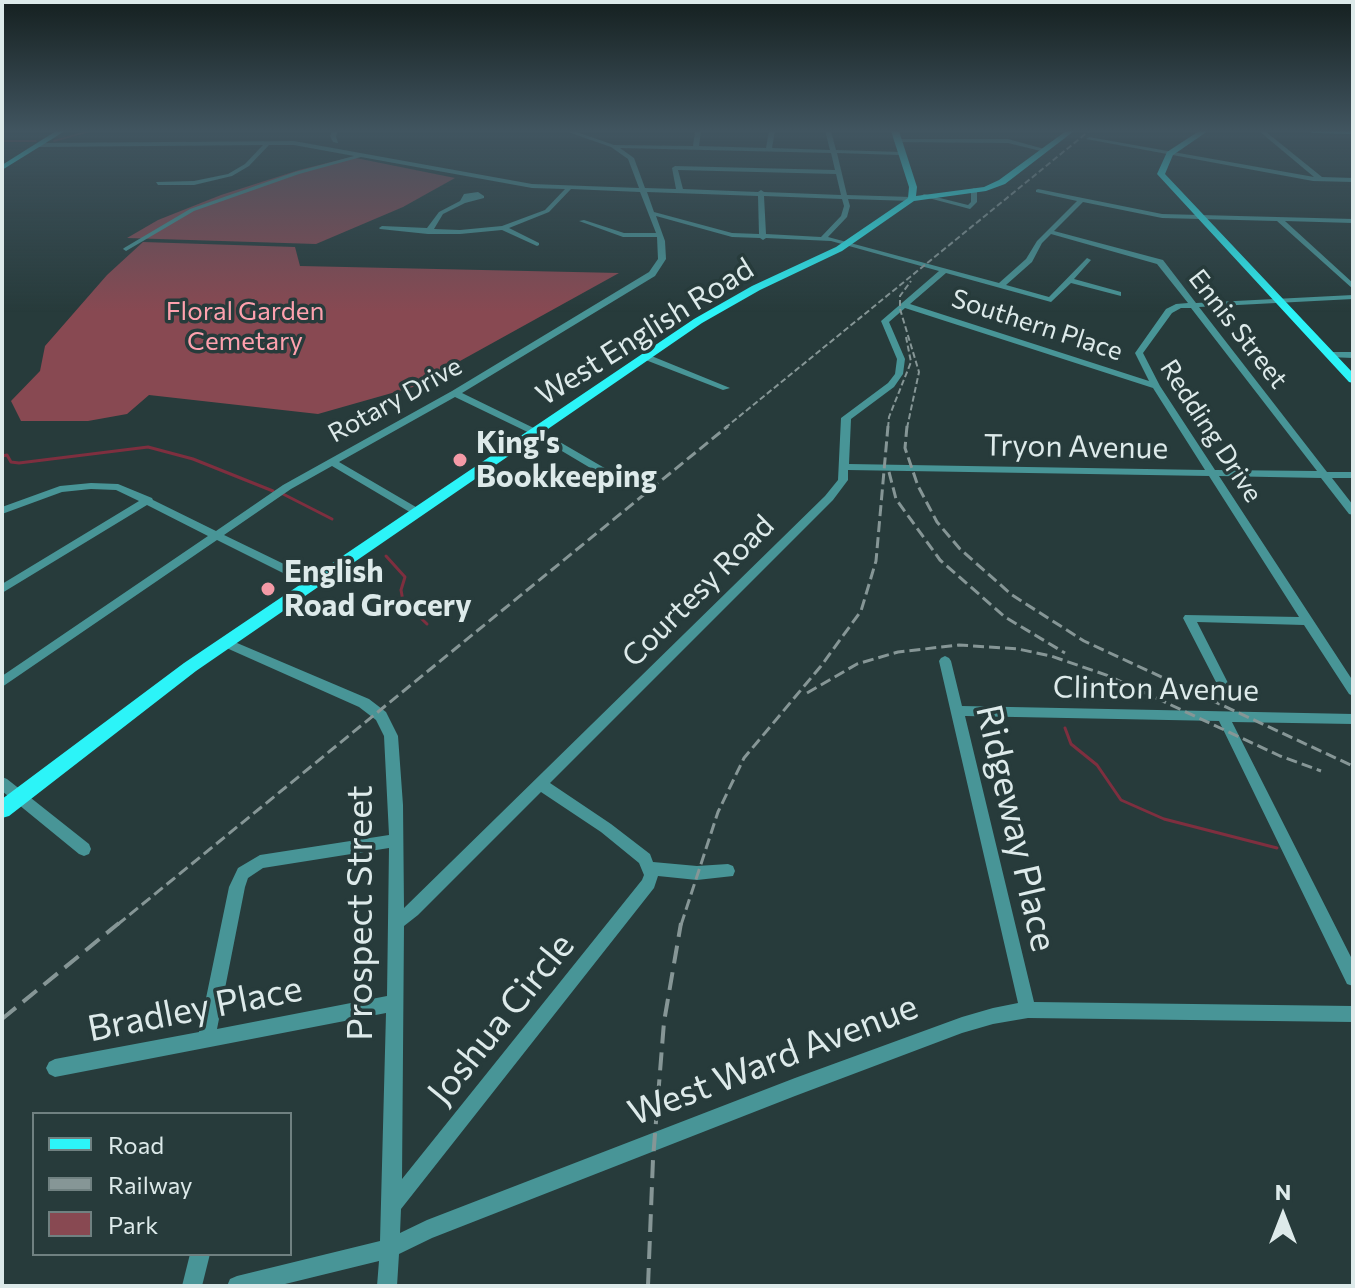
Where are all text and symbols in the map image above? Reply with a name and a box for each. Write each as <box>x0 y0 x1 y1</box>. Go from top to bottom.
street label: West English Road <box>530 251 760 413</box>
street label: Ennis Street <box>1182 263 1294 395</box>
street label: Southern Place <box>948 283 1126 367</box>
park label: Floral Garden Cemetary <box>166 295 324 356</box>
street label: Rotary Drive <box>323 351 467 449</box>
street label: Redding Drive <box>1153 354 1269 508</box>
place label: King's Bookkeeping <box>476 425 657 496</box>
street label: Tryon Avenue <box>983 427 1169 467</box>
marker: King's Bookkeeping <box>451 451 469 469</box>
street label: Courtesy Road <box>615 508 781 674</box>
place label: English Road Grocery <box>284 554 472 624</box>
marker: English Road Grocery <box>259 580 277 598</box>
street label: Clinton Avenue <box>1053 669 1259 709</box>
street label: Ridgeway Place <box>967 701 1065 955</box>
street label: Prospect Street <box>338 785 382 1041</box>
street label: Joshua Circle <box>419 925 583 1113</box>
street label: Bradley Place <box>84 967 306 1051</box>
street label: West Ward Avenue <box>622 985 924 1135</box>
legend <box>32 1112 292 1256</box>
text: Road <box>108 1130 164 1159</box>
text: Railway <box>108 1170 193 1199</box>
north arrow <box>1243 1176 1323 1256</box>
text: N <box>1275 1178 1291 1205</box>
text: Park <box>108 1210 158 1239</box>

